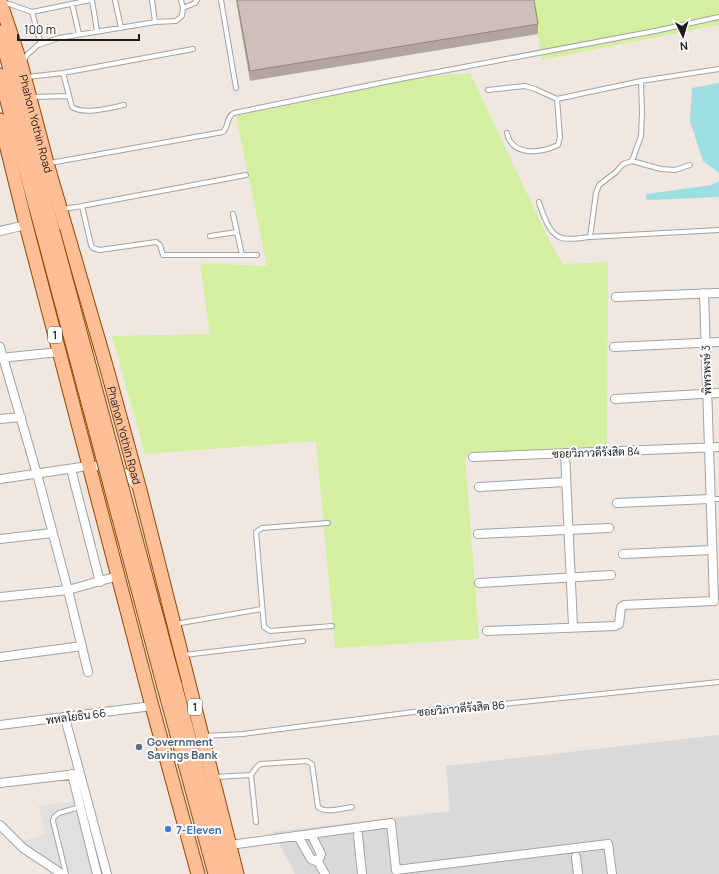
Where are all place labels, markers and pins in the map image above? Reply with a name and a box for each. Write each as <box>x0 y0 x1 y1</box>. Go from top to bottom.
place label: Government Savings Bank <box>147 734 218 762</box>
marker: Government Savings Bank <box>134 742 144 752</box>
place label: 7-Eleven <box>176 822 222 837</box>
marker: 7-Eleven <box>163 824 173 834</box>

